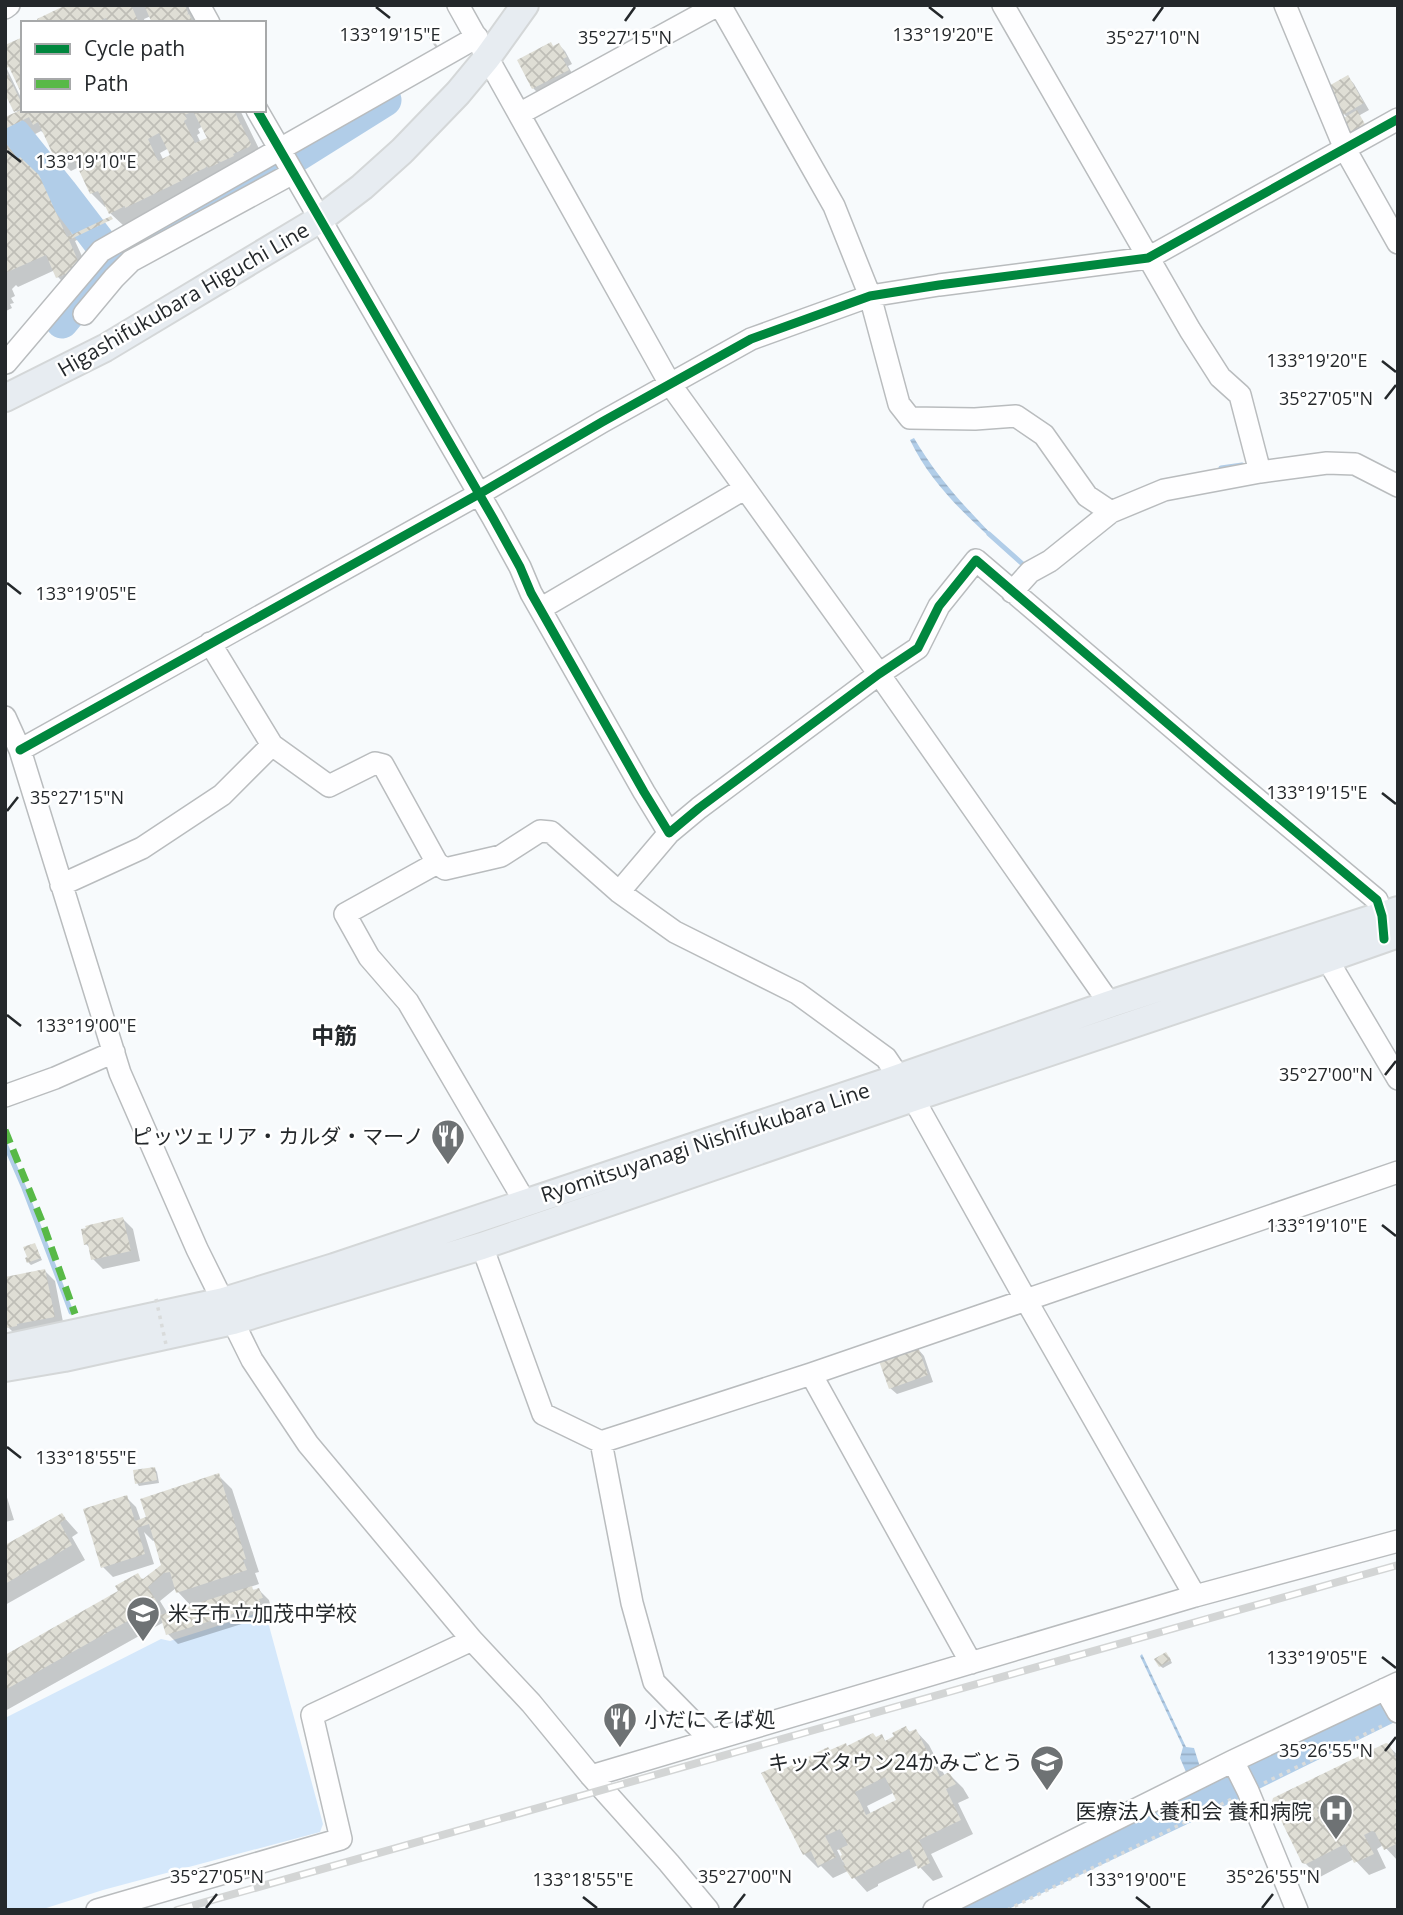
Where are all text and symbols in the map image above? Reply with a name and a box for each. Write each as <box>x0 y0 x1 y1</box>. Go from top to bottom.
legend <box>21 21 266 112</box>
text: 133°19'15"E <box>340 22 440 46</box>
text: 133°19'20"E <box>893 22 993 46</box>
text: 35°27'15"N <box>578 25 672 49</box>
text: 35°27'10"N <box>1106 25 1200 49</box>
text: Cycle path <box>84 34 185 62</box>
text: Path <box>84 69 129 97</box>
text: 133°19'10"E <box>36 149 136 173</box>
street label: Higashifukubara Higuchi Line <box>52 215 314 383</box>
text: 133°19'20"E <box>1267 348 1367 372</box>
text: 35°27'05"N <box>1279 386 1373 410</box>
text: 133°19'05"E <box>36 581 136 605</box>
text: 133°19'15"E <box>1267 780 1367 804</box>
text: 35°27'15"N <box>30 785 124 809</box>
text: 133°19'00"E <box>36 1013 136 1037</box>
district label: 中筋 <box>311 1019 357 1051</box>
text: 35°27'00"N <box>1279 1062 1373 1086</box>
street label: Ryomitsuyanagi Nishifukubara Line <box>537 1075 873 1209</box>
restaurant icon: ピッツェリア・カルダ・マーノ <box>429 1117 467 1166</box>
place label: ピッツェリア・カルダ・マーノ <box>131 1122 424 1150</box>
text: 133°19'10"E <box>1267 1213 1367 1237</box>
text: 133°18'55"E <box>36 1445 136 1469</box>
school or university icon: 米子市立加茂中学校 <box>124 1594 162 1643</box>
place label: 米子市立加茂中学校 <box>168 1599 357 1627</box>
text: 133°19'05"E <box>1267 1645 1367 1669</box>
restaurant icon: 小だに そば処 <box>601 1700 639 1749</box>
place label: 小だに そば処 <box>644 1705 775 1733</box>
text: 35°26'55"N <box>1279 1738 1373 1762</box>
school or university icon: キッズタウン24かみごとう <box>1028 1743 1066 1792</box>
place label: キッズタウン24かみごとう <box>768 1748 1023 1776</box>
hospital icon: 医療法人養和会 養和病院 <box>1317 1792 1355 1841</box>
place label: 医療法人養和会 養和病院 <box>1076 1797 1312 1825</box>
text: 35°27'05"N <box>170 1864 264 1888</box>
text: 35°27'00"N <box>698 1864 792 1888</box>
text: 35°26'55"N <box>1226 1864 1320 1888</box>
text: 133°18'55"E <box>533 1867 633 1891</box>
text: 133°19'00"E <box>1086 1867 1186 1891</box>

